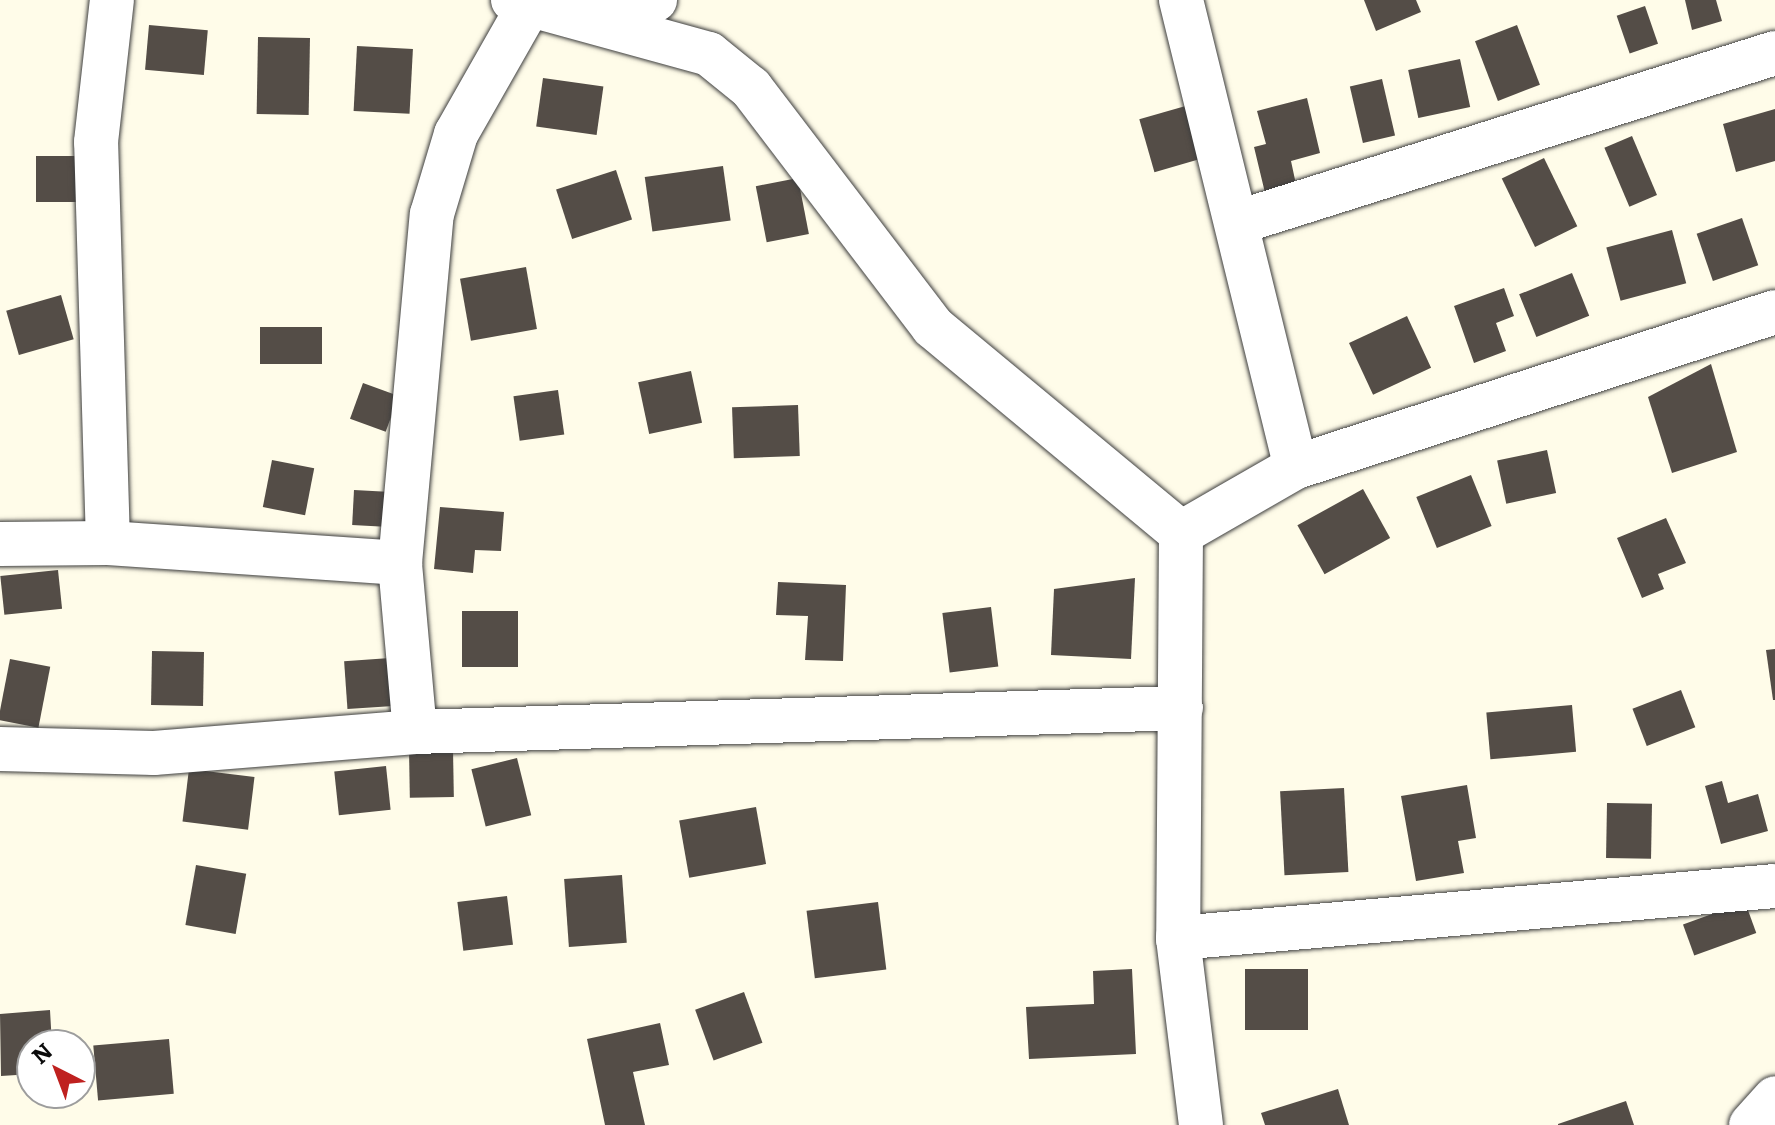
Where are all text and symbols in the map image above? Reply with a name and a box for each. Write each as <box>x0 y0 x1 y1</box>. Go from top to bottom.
north arrow <box>16 1029 96 1109</box>
text: N <box>23 1034 59 1071</box>

